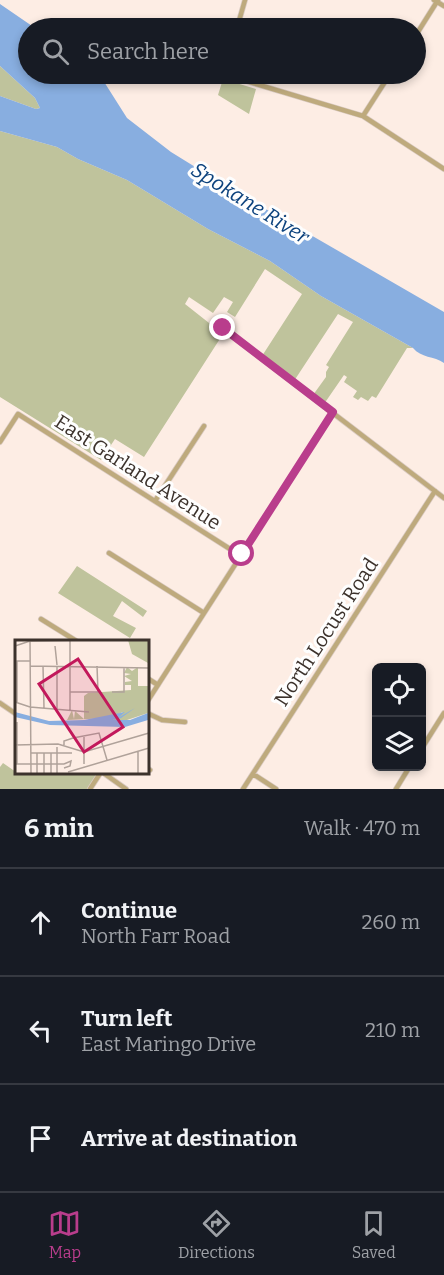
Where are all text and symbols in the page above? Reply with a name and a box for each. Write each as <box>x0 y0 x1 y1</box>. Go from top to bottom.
search box <box>18 18 426 84</box>
icon: search <box>39 35 72 68</box>
text: Search here <box>87 38 209 65</box>
water label: Spokane River <box>186 156 315 250</box>
route end <box>209 314 235 340</box>
street label: East Garland Avenue <box>51 409 225 535</box>
route start <box>228 540 254 566</box>
street label: North Locust Road <box>269 553 383 711</box>
inset map <box>15 640 148 774</box>
map controls <box>372 663 426 771</box>
button: locate <box>372 663 426 717</box>
button: layers <box>372 717 426 771</box>
text: 6 min <box>24 813 94 844</box>
text: Walk · 470 m <box>304 816 420 840</box>
text: Continue <box>81 897 177 924</box>
icon: ahead <box>24 906 57 939</box>
text: 260 m <box>361 910 420 934</box>
text: North Farr Road <box>81 924 230 948</box>
text: Turn left <box>81 1005 173 1032</box>
icon: left <box>24 1014 57 1047</box>
text: 210 m <box>365 1018 420 1042</box>
text: East Maringo Drive <box>81 1032 256 1056</box>
icon: arrive <box>24 1122 57 1155</box>
text: Arrive at destination <box>81 1125 297 1152</box>
tab: Map <box>48 1207 81 1262</box>
tab: Directions <box>178 1207 255 1262</box>
tab: Saved <box>352 1207 396 1262</box>

